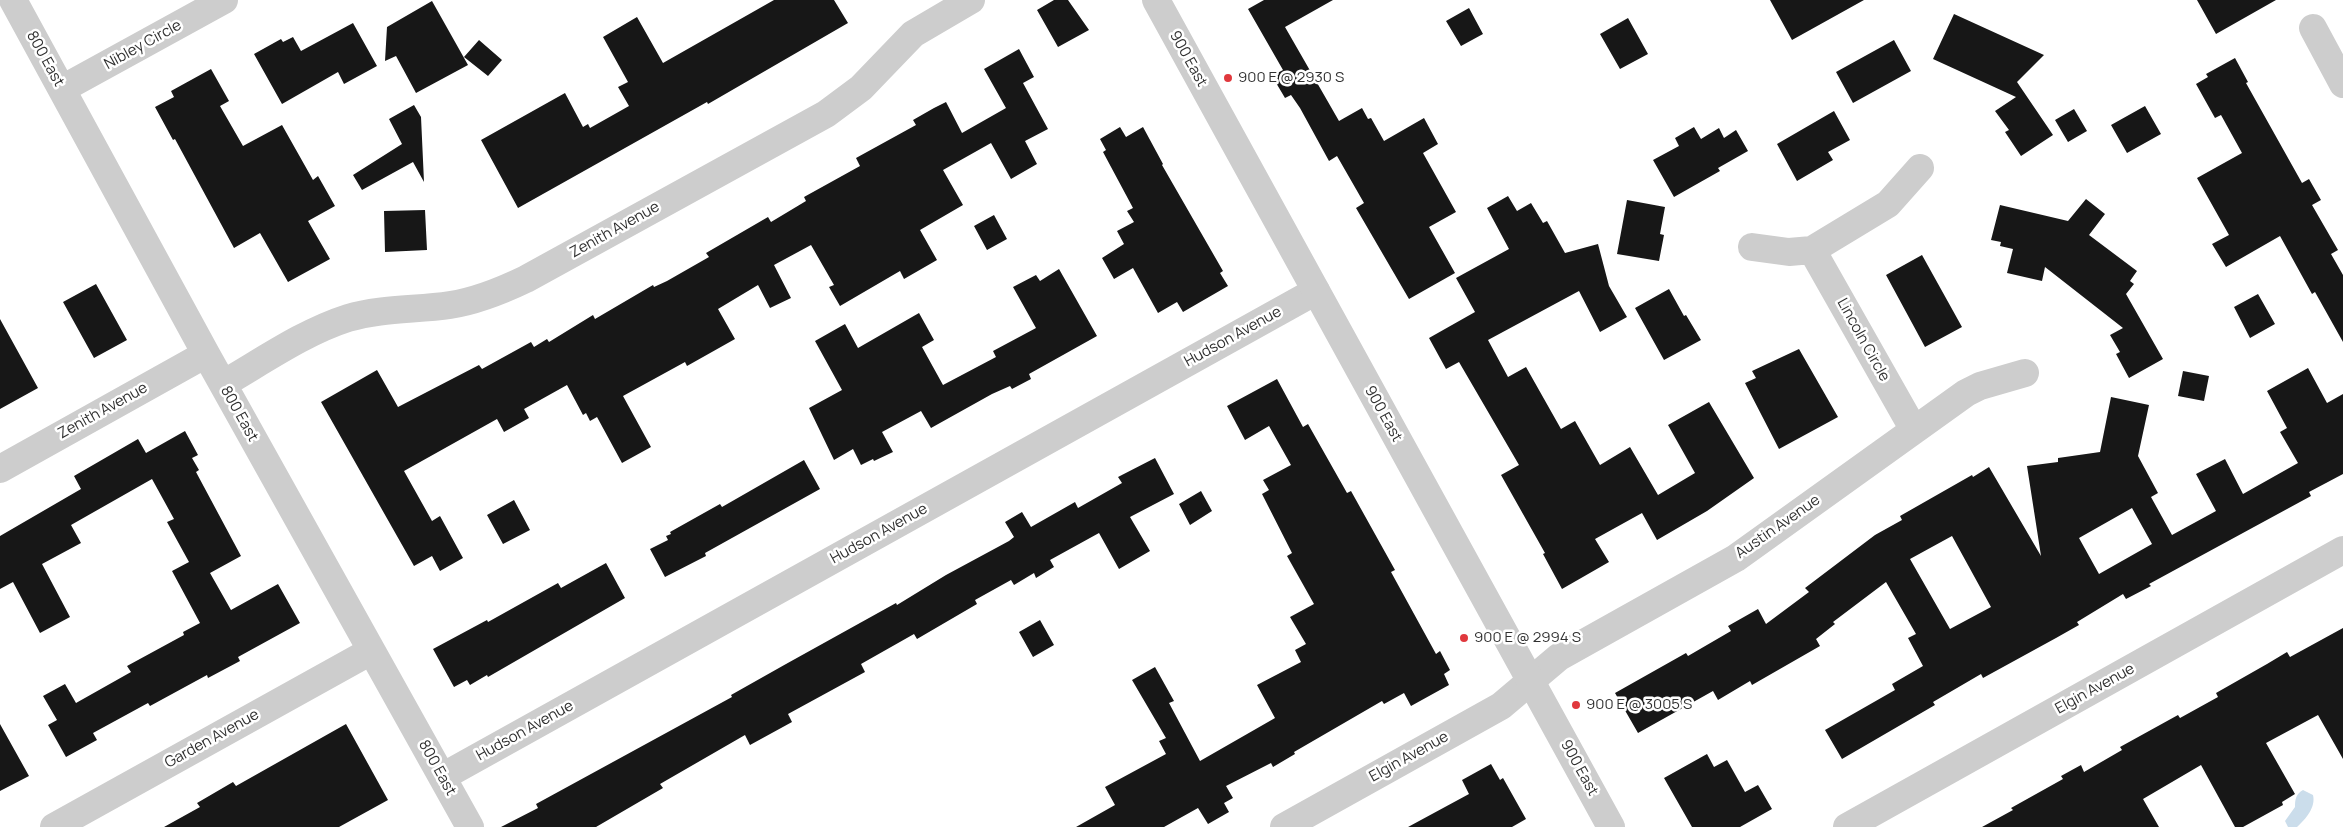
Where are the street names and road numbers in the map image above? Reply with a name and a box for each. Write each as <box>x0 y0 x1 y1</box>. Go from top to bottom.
street label: Nibley Circle <box>101 16 185 74</box>
street label: 800 East <box>22 28 68 90</box>
street label: 900 East <box>1165 28 1211 90</box>
street label: Zenith Avenue <box>567 198 663 262</box>
street label: Lincoln Circle <box>1833 295 1893 385</box>
street label: Hudson Avenue <box>1181 303 1285 371</box>
street label: Zenith Avenue <box>55 379 151 443</box>
street label: 800 East <box>216 383 262 445</box>
street label: 900 East <box>1360 383 1406 445</box>
street label: Austin Avenue <box>1732 491 1824 563</box>
street label: Hudson Avenue <box>827 500 931 568</box>
street label: Elgin Avenue <box>2052 660 2138 718</box>
street label: Hudson Avenue <box>473 697 577 765</box>
street label: Garden Avenue <box>162 706 262 772</box>
street label: Elgin Avenue <box>1366 728 1452 786</box>
street label: 800 East <box>414 737 460 799</box>
street label: 900 East <box>1556 737 1602 799</box>

